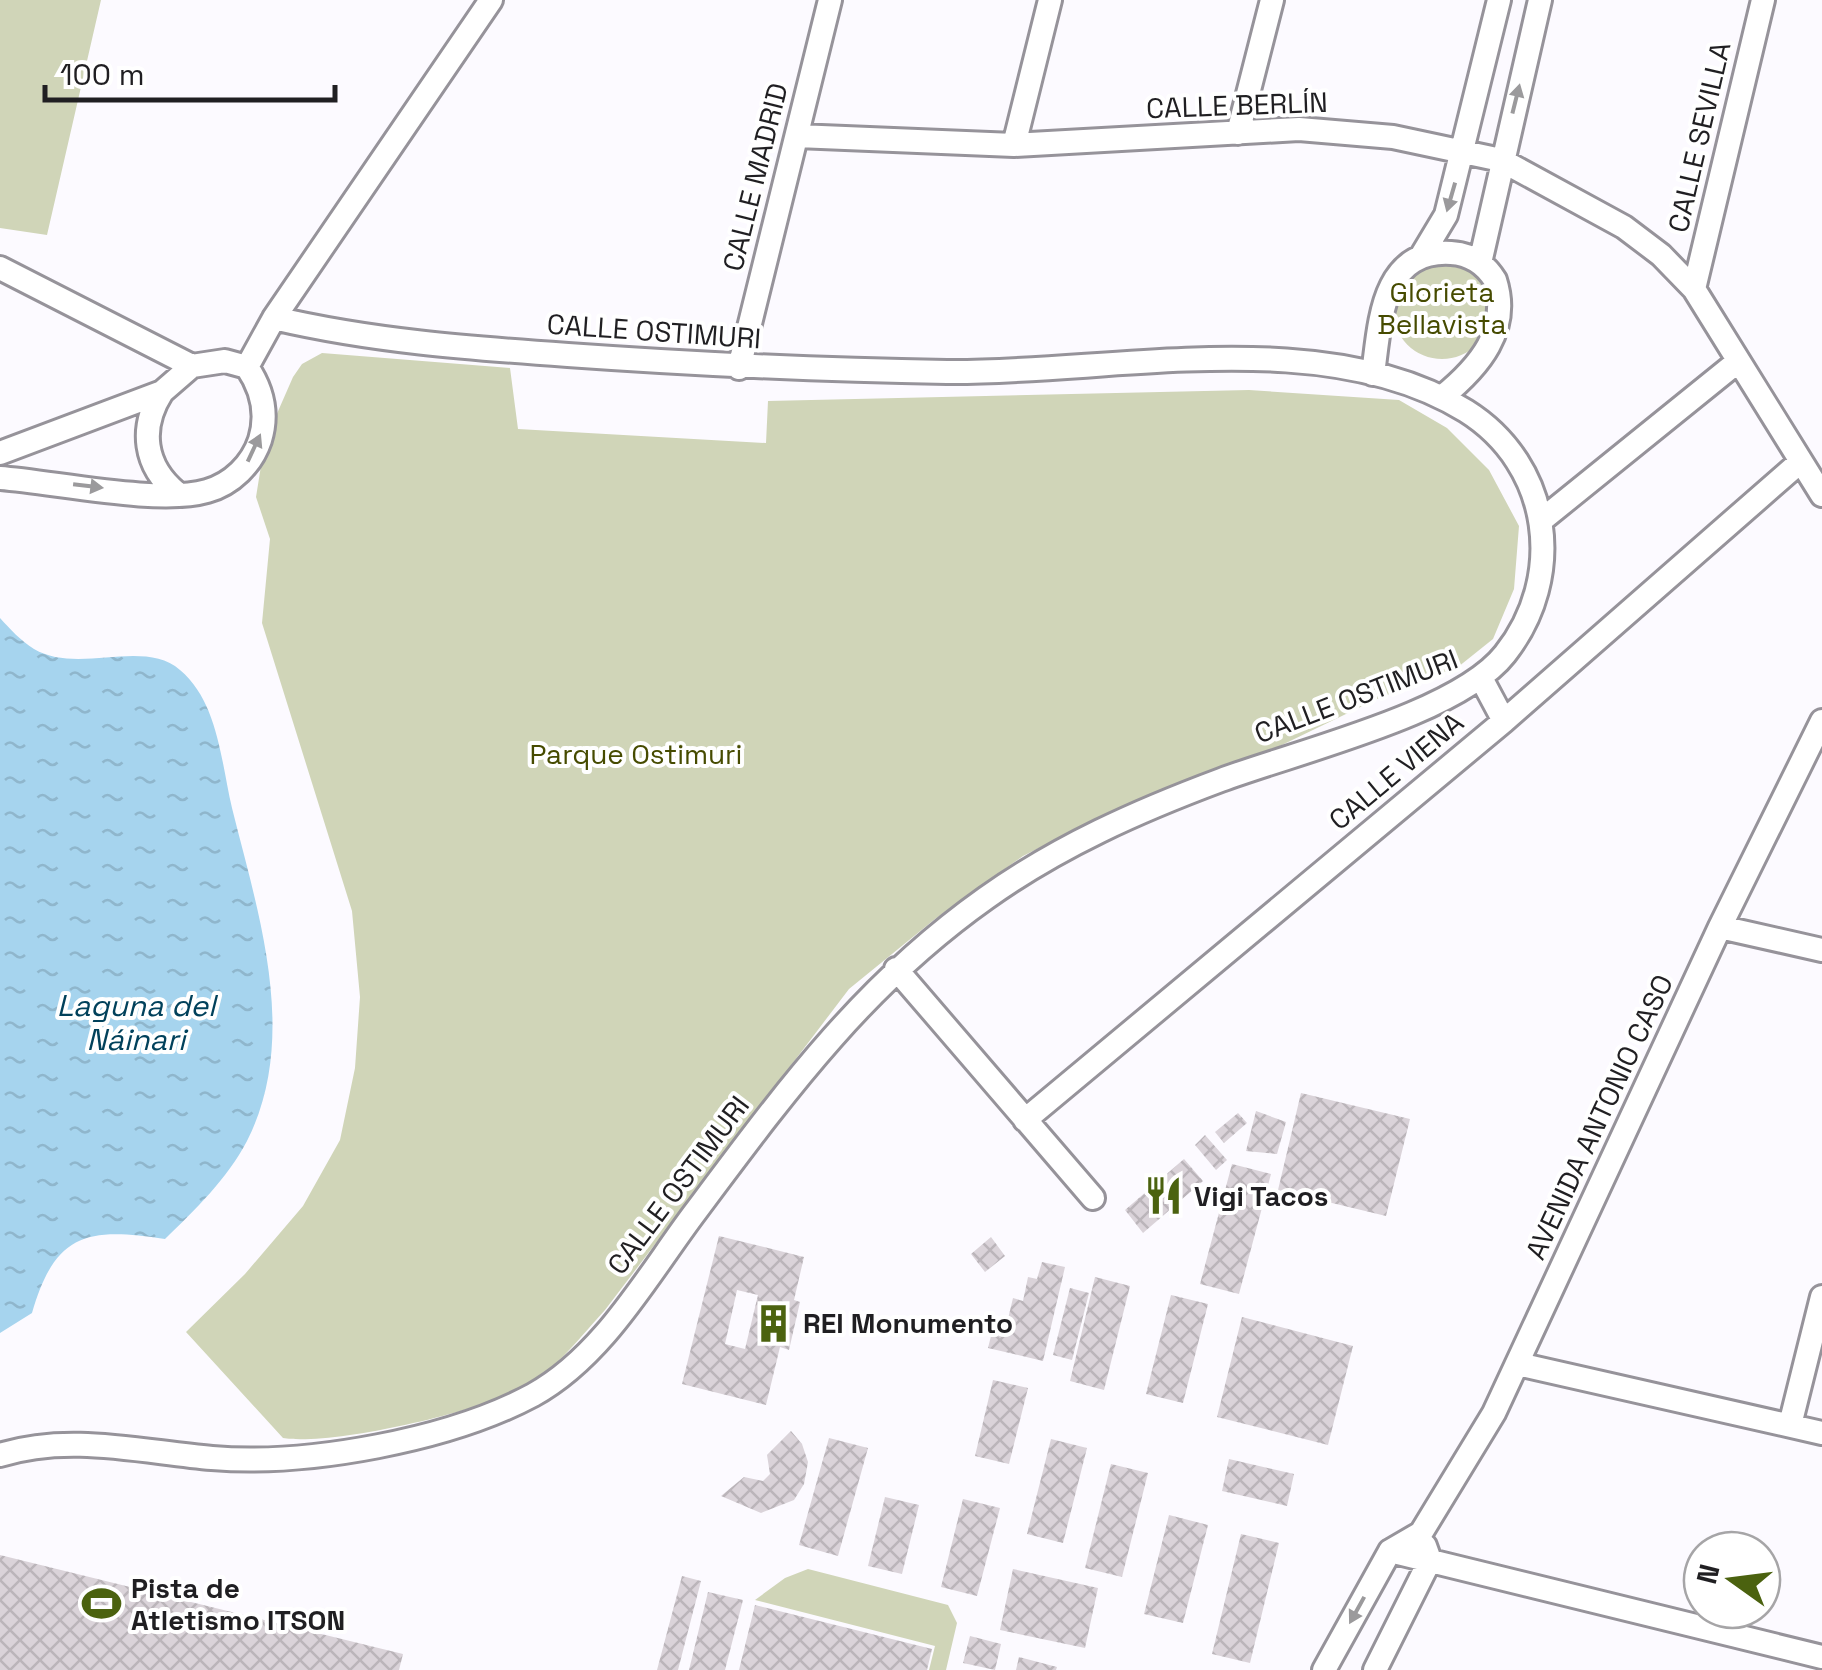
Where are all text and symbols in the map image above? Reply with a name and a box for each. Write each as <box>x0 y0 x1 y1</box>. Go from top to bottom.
street label: CALLE SEVILLA <box>1660 38 1738 236</box>
scale bar <box>45 40 335 102</box>
text: 100 m <box>60 55 145 94</box>
street label: CALLE MADRID <box>714 79 796 275</box>
one-way arrow <box>1509 83 1524 114</box>
street label: CALLE BERLÍN <box>1146 84 1328 126</box>
one-way arrow <box>1443 182 1459 213</box>
park label: Glorieta Bellavista <box>1377 274 1507 342</box>
street label: CALLE OSTIMURI <box>546 306 762 356</box>
one-way arrow <box>246 433 263 462</box>
one-way arrow <box>73 478 105 494</box>
street label: CALLE OSTIMURI <box>1249 641 1463 751</box>
street label: CALLE VIENA <box>1321 704 1471 838</box>
park label: Parque Ostimuri <box>530 736 742 772</box>
street label: AVENIDA ANTONIO CASO <box>1517 969 1681 1265</box>
water label: Laguna del Náinari <box>57 986 219 1059</box>
street label: CALLE OSTIMURI <box>599 1088 757 1282</box>
restaurant icon: Vigi Tacos <box>1143 1175 1185 1217</box>
place label: Vigi Tacos <box>1194 1178 1329 1214</box>
building icon: REI Monumento <box>752 1302 794 1344</box>
place label: REI Monumento <box>803 1305 1013 1341</box>
north arrow <box>1682 1530 1782 1630</box>
text: N <box>1688 1560 1727 1587</box>
place label: Pista de Atletismo ITSON <box>131 1570 345 1638</box>
sports icon: Pista de Atletismo ITSON <box>80 1583 122 1625</box>
one-way arrow <box>1348 1596 1366 1624</box>

